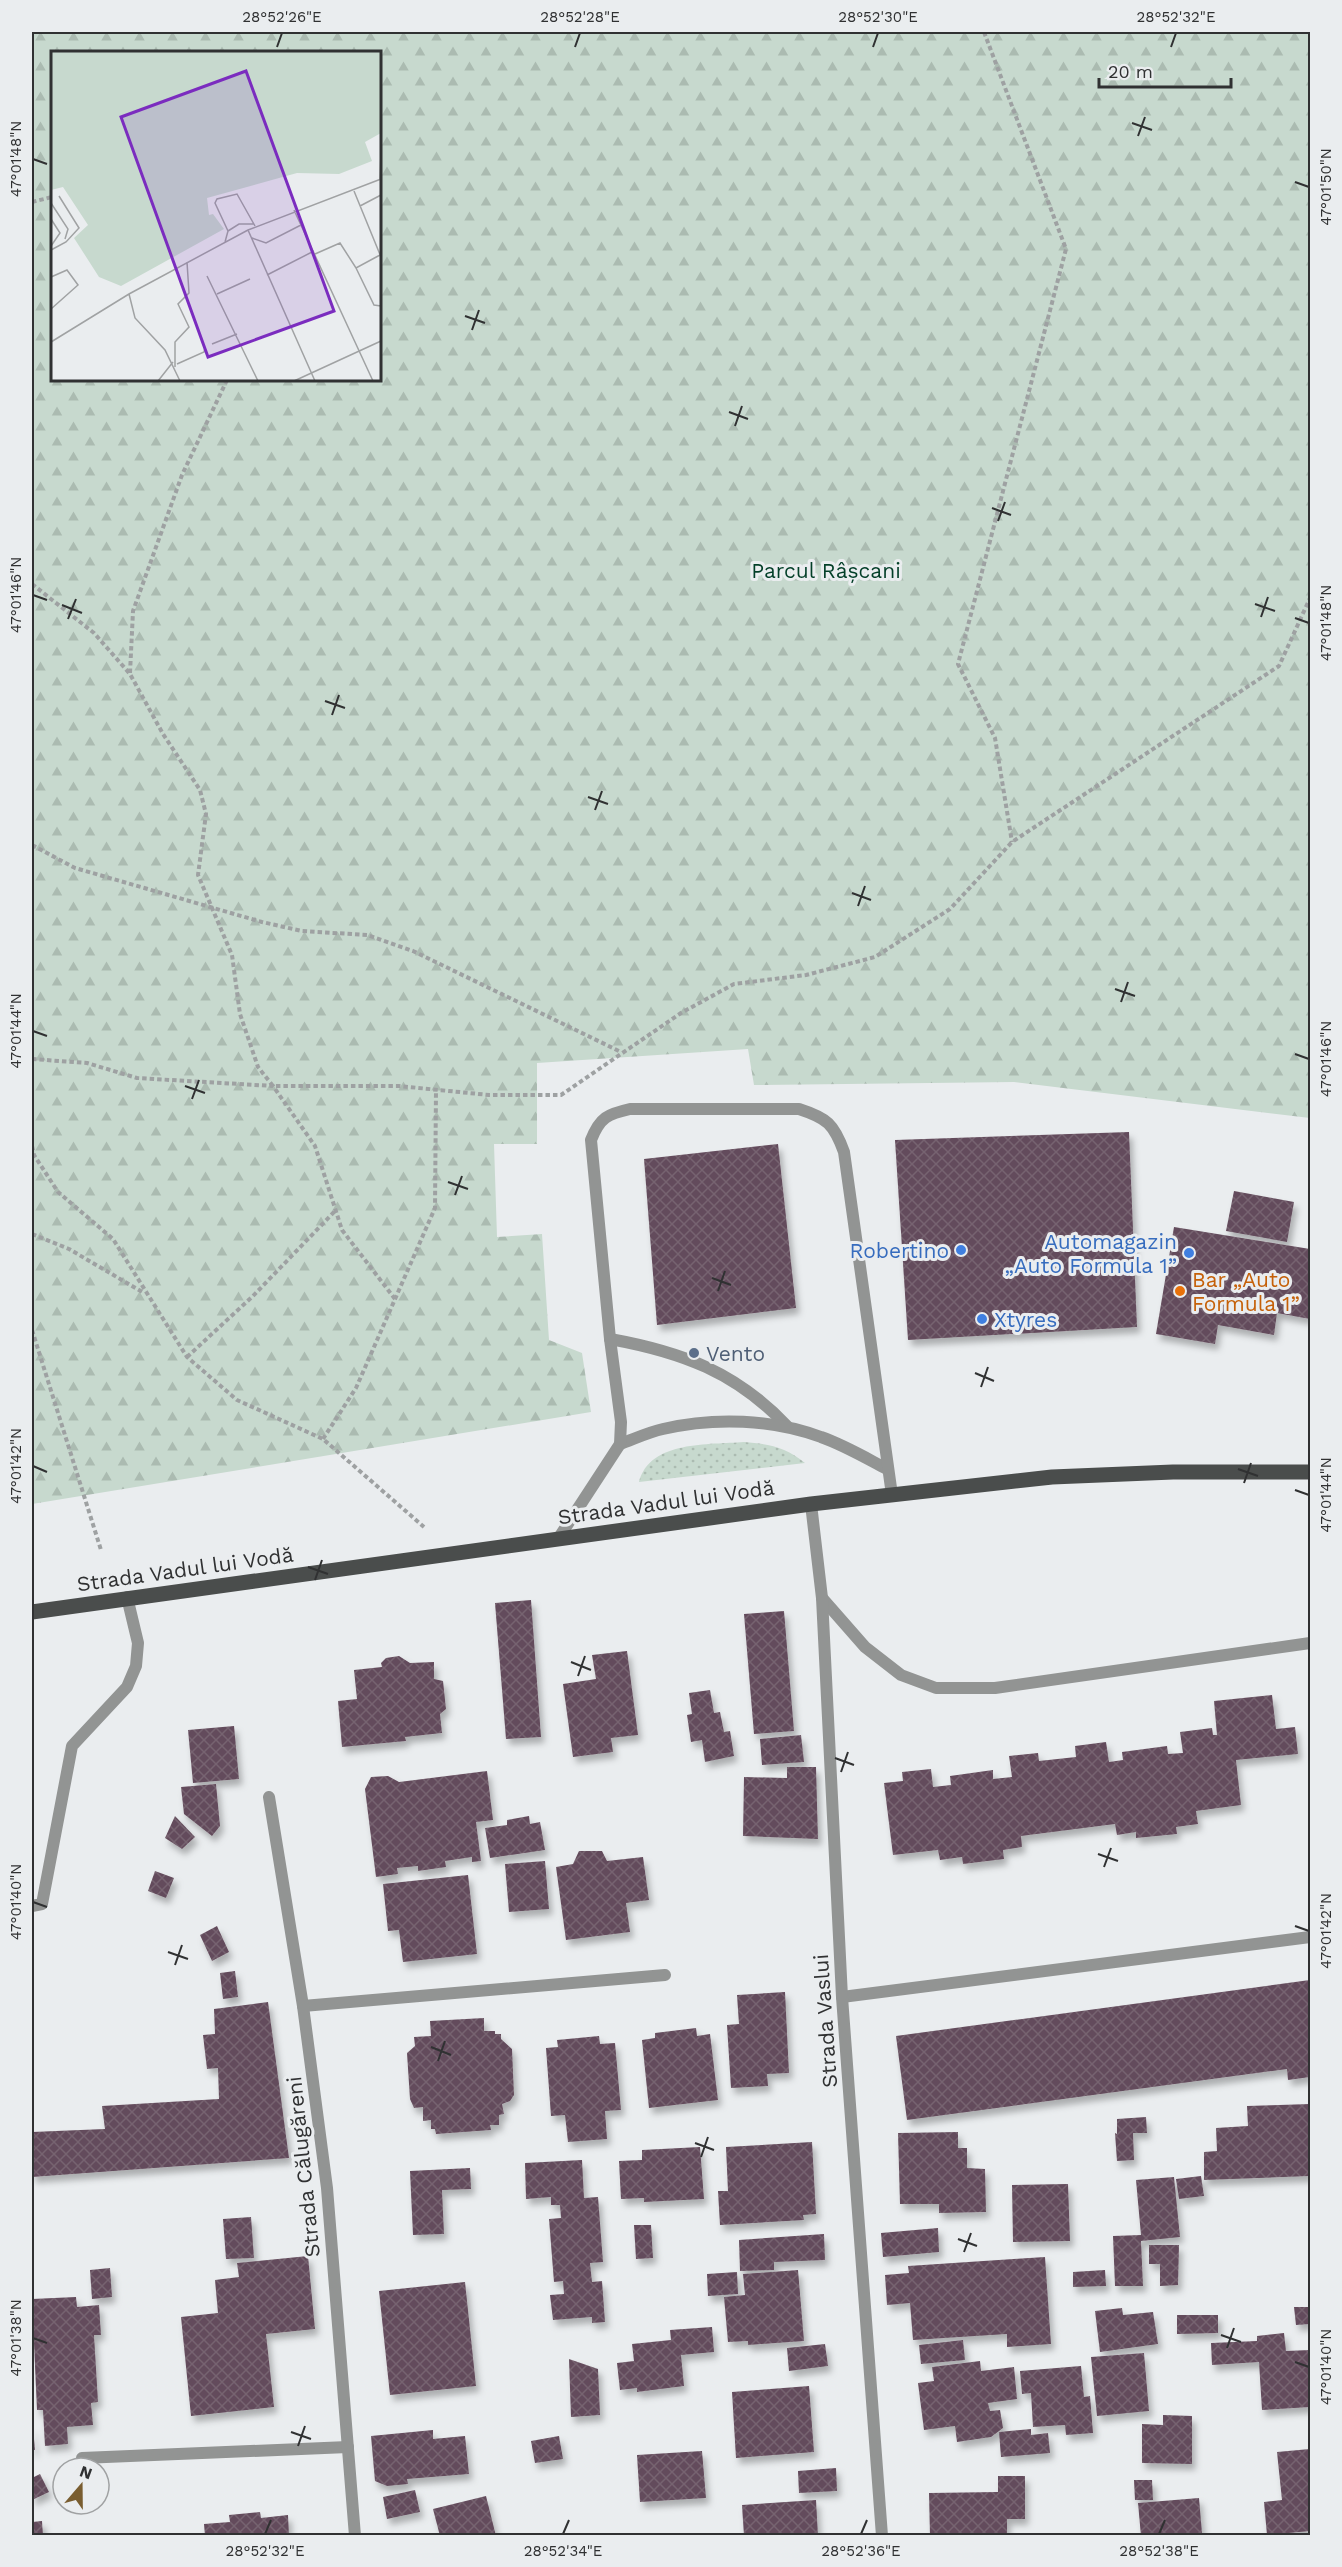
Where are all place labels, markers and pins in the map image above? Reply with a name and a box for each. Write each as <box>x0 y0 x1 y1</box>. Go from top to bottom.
place label: Automagazin „Auto Formula 1” <box>1004 1229 1177 1278</box>
place label: Robertino <box>850 1238 949 1263</box>
marker: Robertino <box>954 1243 968 1257</box>
marker: Automagazin „Auto Formula 1” <box>1182 1246 1196 1260</box>
place label: Bar „Auto Formula 1” <box>1192 1267 1300 1316</box>
marker: Bar „Auto Formula 1” <box>1173 1284 1187 1298</box>
place label: Xtyres <box>994 1307 1057 1332</box>
marker: Xtyres <box>975 1312 989 1326</box>
place label: Vento <box>706 1341 765 1366</box>
marker: Vento <box>687 1346 701 1360</box>

